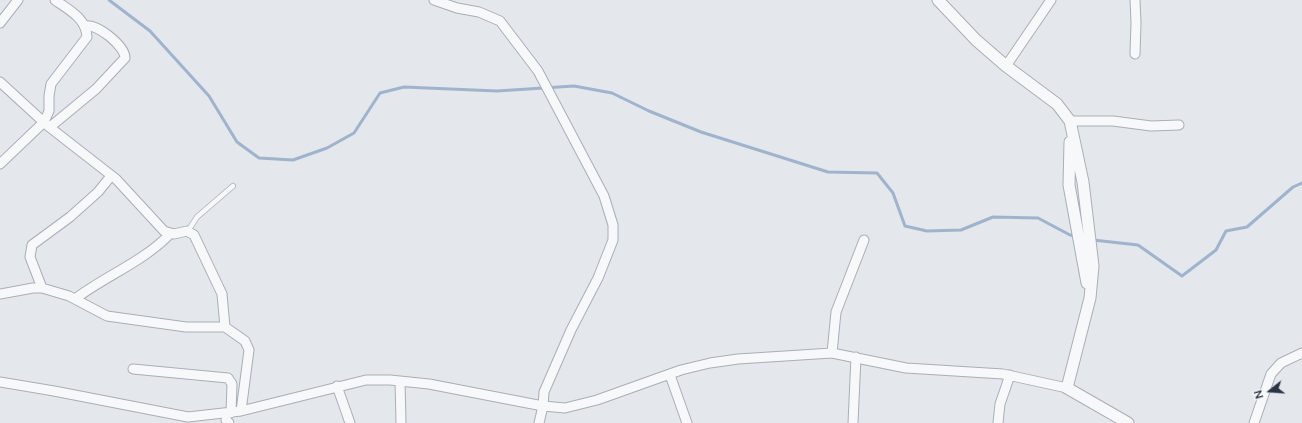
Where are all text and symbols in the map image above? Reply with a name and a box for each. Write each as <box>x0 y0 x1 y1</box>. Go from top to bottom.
north arrow <box>1250 371 1290 411</box>
text: N <box>1251 389 1266 401</box>

